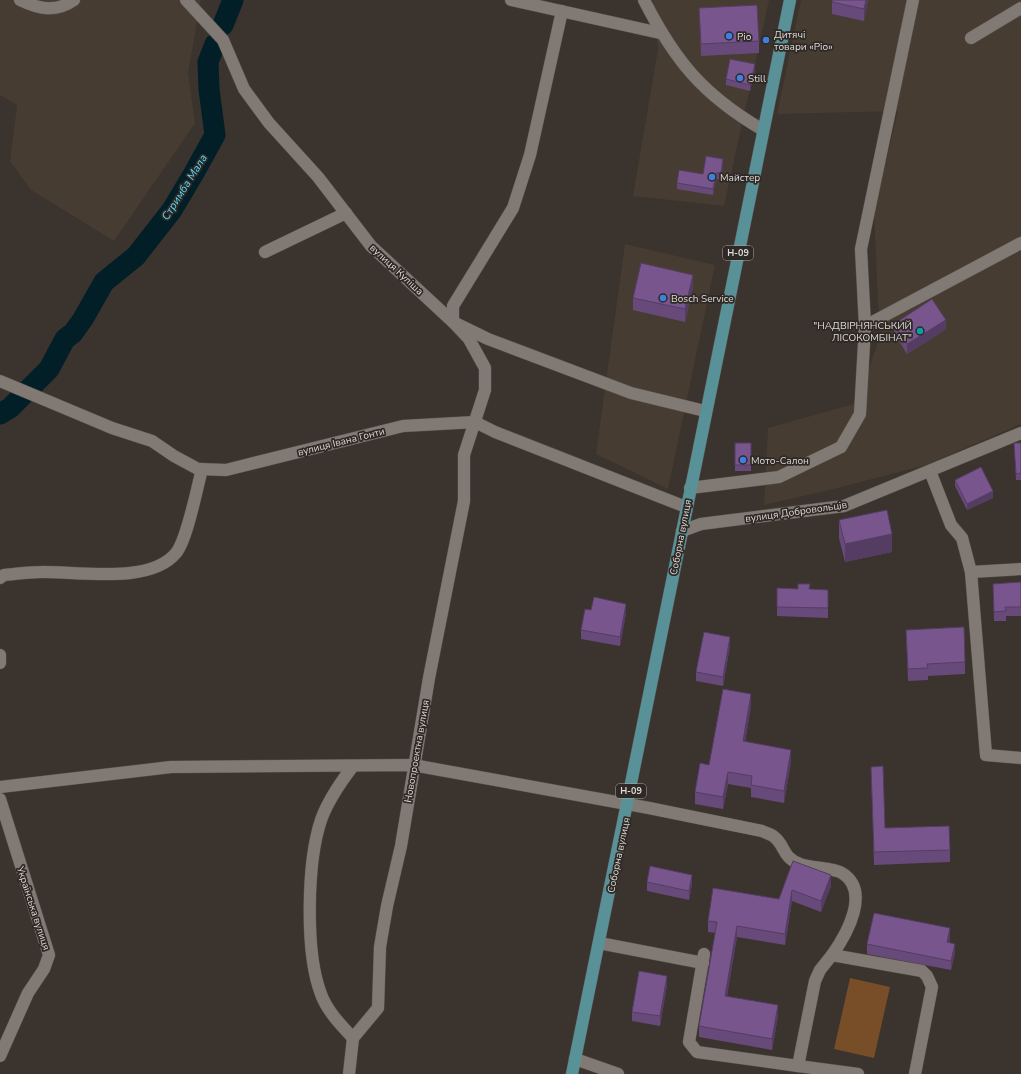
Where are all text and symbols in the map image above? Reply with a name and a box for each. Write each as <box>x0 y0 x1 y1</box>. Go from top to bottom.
place label: Дитячі товари «Ріо» <box>774 28 833 54</box>
place label: Ріо <box>737 30 752 44</box>
marker: Ріо <box>724 31 734 41</box>
marker: Дитячі товари «Ріо» <box>761 35 771 45</box>
place label: Still <box>748 72 766 86</box>
marker: Still <box>735 73 745 83</box>
water label: Стримба Мала <box>158 151 211 223</box>
place label: Майстер <box>720 171 760 185</box>
marker: Майстер <box>707 172 717 182</box>
street label: вулиця Куліша <box>366 241 426 298</box>
road number: Н-09 <box>723 246 753 260</box>
place label: Bosch Service <box>671 292 734 306</box>
marker: Bosch Service <box>658 293 668 303</box>
place label: "НАДВІРНЯНСЬКИЙ ЛІСОКОМБІНАТ" <box>813 319 912 345</box>
marker: "НАДВІРНЯНСЬКИЙ ЛІСОКОМБІНАТ" <box>915 326 925 336</box>
street label: вулиця Івана Гонти <box>296 424 386 460</box>
place label: Мото-Салон <box>751 454 809 468</box>
marker: Мото-Салон <box>738 455 748 465</box>
street label: Соборна вулиця <box>667 498 695 576</box>
street label: вулиця Добровольців <box>744 498 848 526</box>
street label: Новопроектна вулиця <box>401 699 433 804</box>
road number: Н-09 <box>616 784 646 798</box>
street label: Соборна вулиця <box>604 816 634 894</box>
street label: Українська вулиця <box>13 864 53 952</box>

